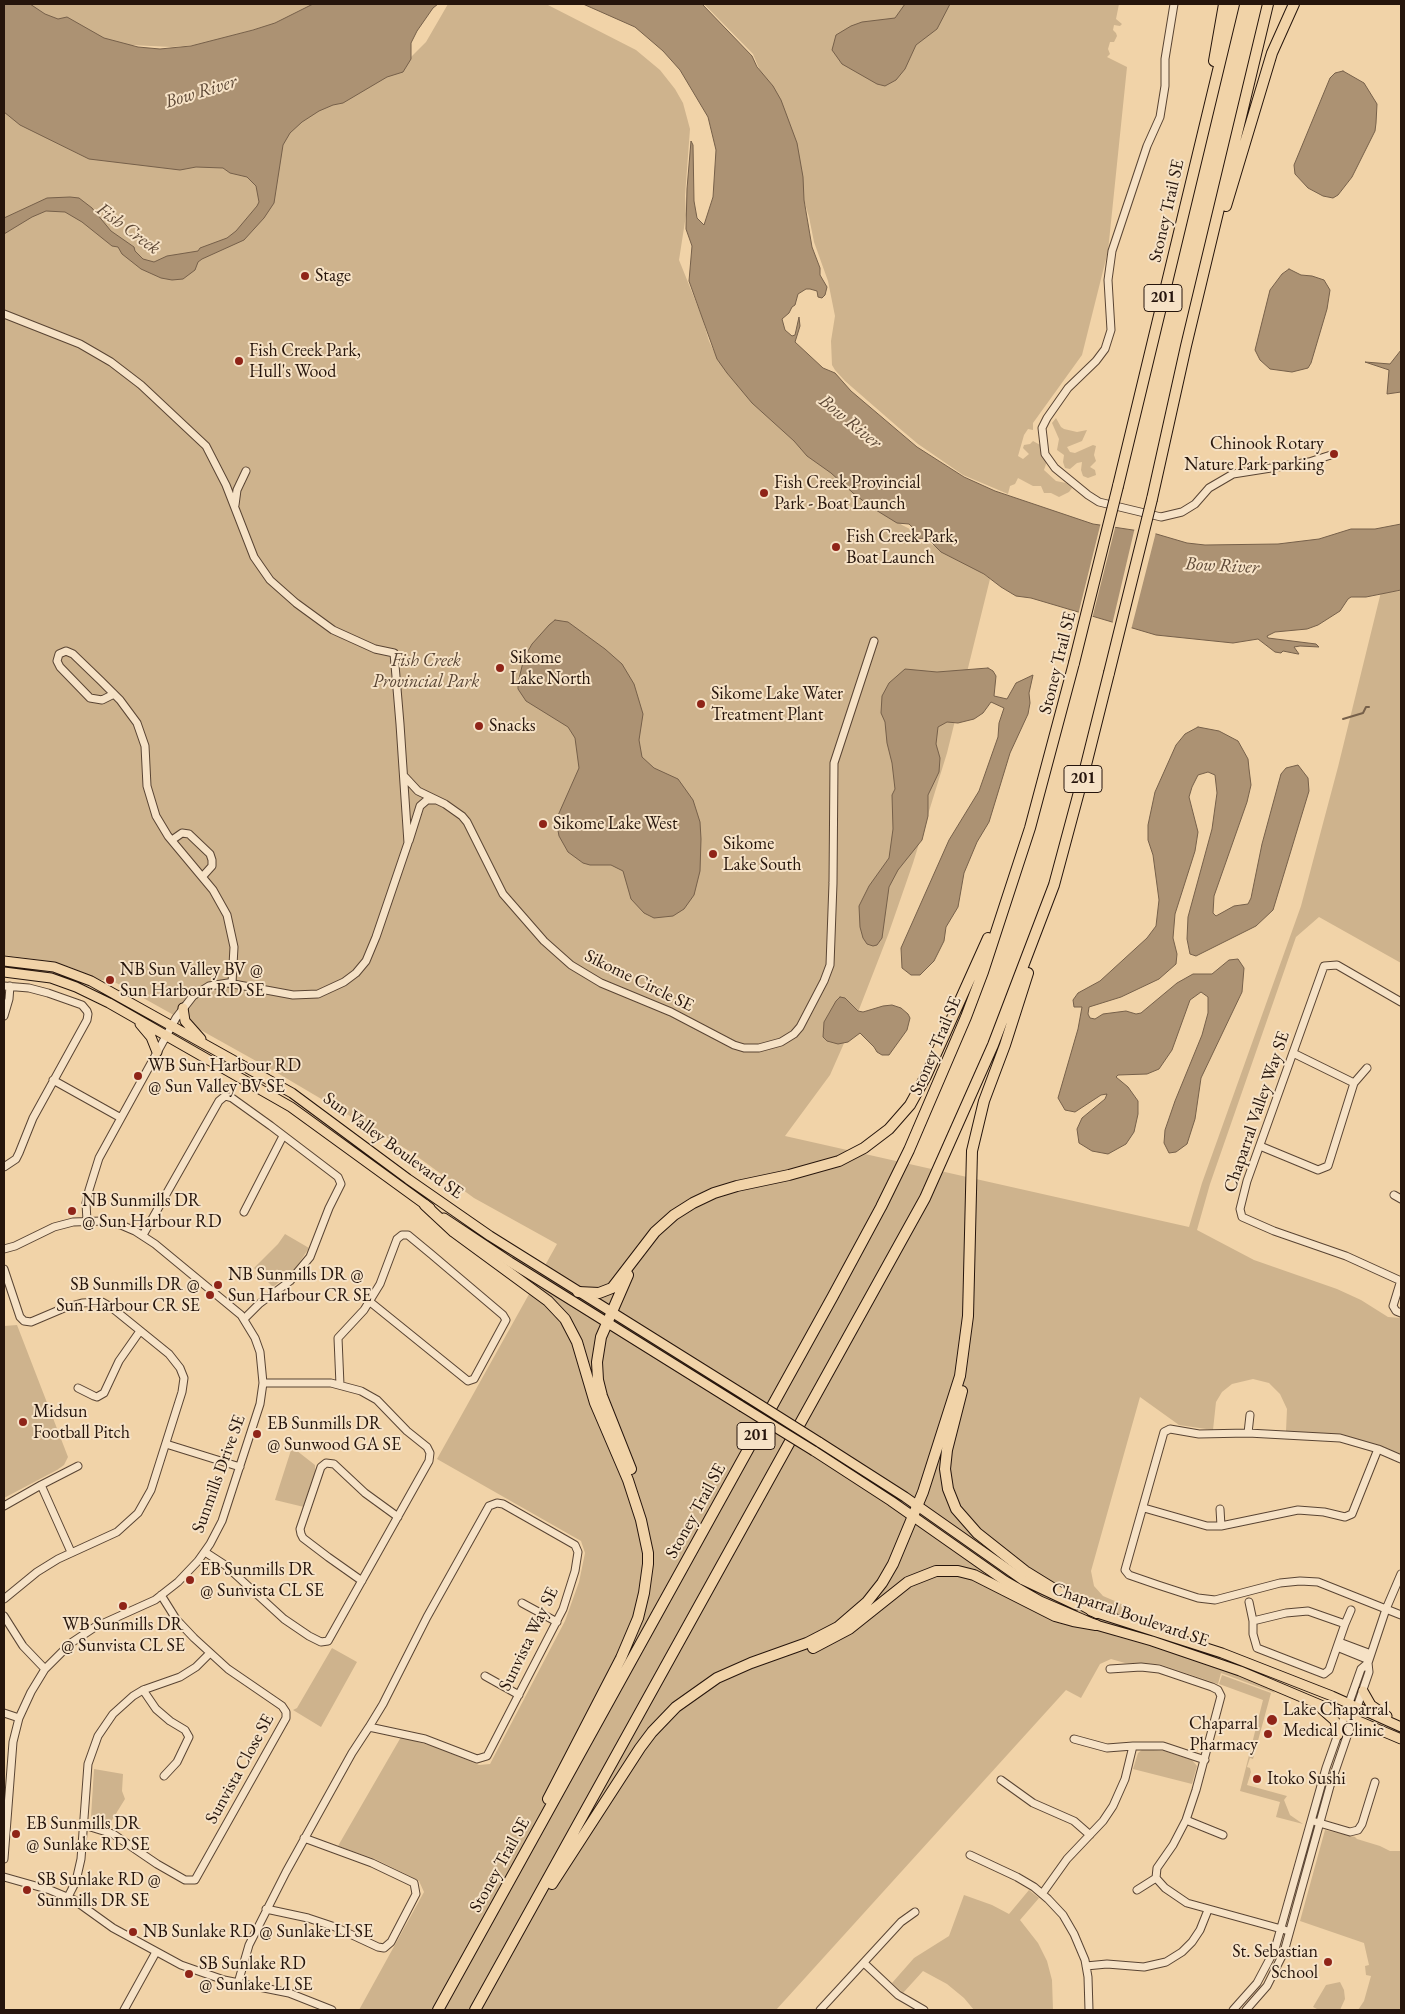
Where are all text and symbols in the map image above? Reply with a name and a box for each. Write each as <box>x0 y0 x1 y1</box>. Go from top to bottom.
water label: Bow River <box>162 70 240 114</box>
street label: Stoney Trail SE <box>1145 157 1189 265</box>
water label: Fish Creek <box>92 198 164 260</box>
place label: Stage <box>315 265 351 287</box>
marker: Stage <box>299 270 311 282</box>
road number: 201 <box>1144 284 1182 312</box>
place label: Fish Creek Park, Hull's Wood <box>249 340 361 382</box>
marker: Fish Creek Park, Hull's Wood <box>233 355 245 367</box>
water label: Bow River <box>814 390 886 454</box>
place label: Chinook Rotary Nature Park parking <box>1184 433 1324 476</box>
marker: Chinook Rotary Nature Park parking <box>1328 448 1340 460</box>
place label: Fish Creek Provincial Park - Boat Launch <box>774 472 921 514</box>
marker: Fish Creek Provincial Park - Boat Launch <box>758 487 770 499</box>
place label: Fish Creek Park, Boat Launch <box>846 526 958 568</box>
marker: Fish Creek Park, Boat Launch <box>830 541 842 553</box>
water label: Bow River <box>1185 553 1259 579</box>
street label: Stoney Trail SE <box>1035 609 1081 717</box>
place label: Sikome Lake North <box>510 647 591 690</box>
park label: Fish Creek Provincial Park <box>373 650 479 692</box>
marker: Sikome Lake North <box>494 662 506 674</box>
place label: Sikome Lake Water Treatment Plant <box>711 683 843 726</box>
marker: Sikome Lake Water Treatment Plant <box>695 698 707 710</box>
place label: Snacks <box>489 715 536 737</box>
marker: Snacks <box>473 720 485 732</box>
road number: 201 <box>1064 766 1102 792</box>
place label: Sikome Lake West <box>553 813 678 835</box>
marker: Sikome Lake West <box>537 818 549 830</box>
place label: Sikome Lake South <box>723 833 801 876</box>
marker: Sikome Lake South <box>707 848 719 860</box>
street label: Sikome Circle SE <box>581 945 697 1017</box>
place label: NB Sun Valley BV @ Sun Harbour RD SE <box>120 959 265 1002</box>
marker: NB Sun Valley BV @ Sun Harbour RD SE <box>104 974 116 986</box>
street label: Stoney Trail SE <box>905 993 967 1099</box>
street label: Chaparral Valley Way SE <box>1219 1029 1295 1195</box>
place label: WB Sun Harbour RD @ Sun Valley BV SE <box>148 1055 301 1098</box>
marker: WB Sun Harbour RD @ Sun Valley BV SE <box>132 1070 144 1082</box>
street label: Sun Valley Boulevard SE <box>319 1088 467 1204</box>
place label: NB Sunmills DR @ Sun Harbour RD <box>82 1190 221 1232</box>
marker: NB Sunmills DR @ Sun Harbour RD <box>66 1205 78 1217</box>
place label: NB Sunmills DR @ Sun Harbour CR SE <box>228 1264 372 1306</box>
place label: SB Sunmills DR @ Sun Harbour CR SE <box>56 1274 200 1316</box>
marker: NB Sunmills DR @ Sun Harbour CR SE <box>212 1279 224 1291</box>
marker: SB Sunmills DR @ Sun Harbour CR SE <box>204 1289 216 1301</box>
place label: Midsun Football Pitch <box>33 1401 130 1444</box>
street label: Sunmills Drive SE <box>188 1412 250 1536</box>
place label: EB Sunmills DR @ Sunwood GA SE <box>267 1413 401 1456</box>
marker: Midsun Football Pitch <box>17 1416 29 1428</box>
road number: 201 <box>737 1422 775 1450</box>
marker: EB Sunmills DR @ Sunwood GA SE <box>251 1428 263 1440</box>
street label: Stoney Trail SE <box>661 1460 731 1562</box>
place label: EB Sunmills DR @ Sunvista CL SE <box>200 1559 324 1602</box>
marker: EB Sunmills DR @ Sunvista CL SE <box>184 1574 196 1586</box>
street label: Chaparral Boulevard SE <box>1049 1578 1211 1652</box>
street label: Sunvista Way SE <box>494 1583 564 1695</box>
marker: WB Sunmills DR @ Sunvista CL SE <box>117 1600 129 1612</box>
place label: WB Sunmills DR @ Sunvista CL SE <box>61 1614 185 1656</box>
place label: Lake Chaparral Medical Clinic <box>1283 1699 1389 1742</box>
street label: Sunvista Close SE <box>201 1710 279 1828</box>
place label: Chaparral Pharmacy <box>1189 1713 1258 1756</box>
marker: Lake Chaparral Medical Clinic <box>1265 1713 1279 1727</box>
marker: Chaparral Pharmacy <box>1262 1728 1274 1740</box>
place label: Itoko Sushi <box>1267 1768 1346 1790</box>
marker: Itoko Sushi <box>1251 1773 1263 1785</box>
place label: EB Sunmills DR @ Sunlake RD SE <box>26 1813 150 1856</box>
street label: Stoney Trail SE <box>465 1814 535 1916</box>
marker: EB Sunmills DR @ Sunlake RD SE <box>10 1828 22 1840</box>
place label: SB Sunlake RD @ Sunmills DR SE <box>37 1869 161 1912</box>
marker: SB Sunlake RD @ Sunmills DR SE <box>21 1884 33 1896</box>
place label: NB Sunlake RD @ Sunlake LI SE <box>143 1921 373 1943</box>
marker: NB Sunlake RD @ Sunlake LI SE <box>127 1926 139 1938</box>
place label: St. Sebastian School <box>1232 1941 1318 1984</box>
place label: SB Sunlake RD @ Sunlake LI SE <box>199 1953 313 1996</box>
marker: St. Sebastian School <box>1322 1956 1334 1968</box>
marker: SB Sunlake RD @ Sunlake LI SE <box>183 1968 195 1980</box>

